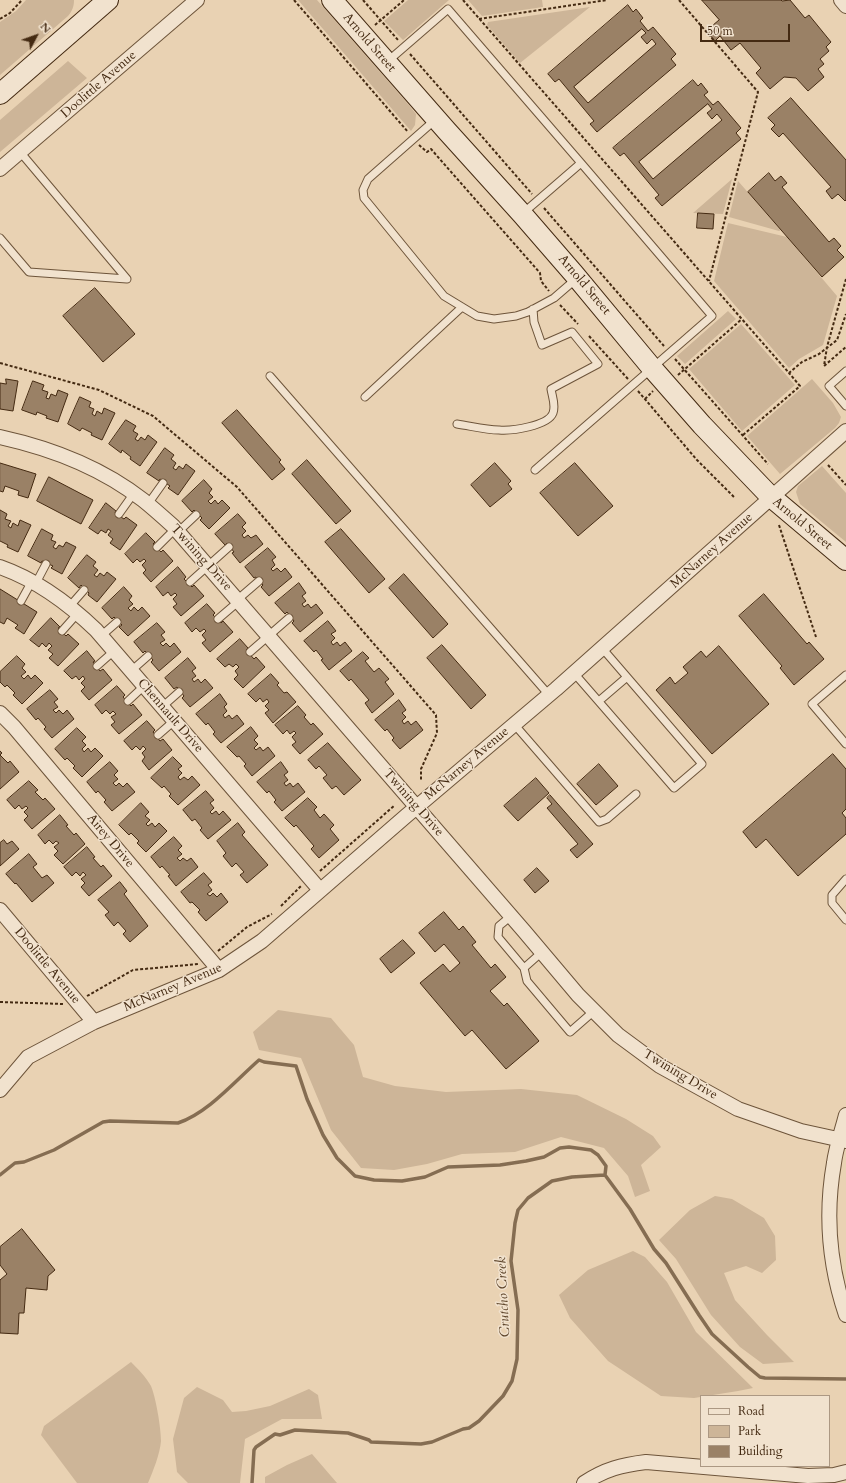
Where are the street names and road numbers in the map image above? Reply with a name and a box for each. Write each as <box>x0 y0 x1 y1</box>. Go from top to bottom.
street label: Arnold Street <box>339 10 399 76</box>
street label: Doolittle Avenue <box>58 48 140 122</box>
street label: Arnold Street <box>554 252 614 318</box>
street label: Arnold Street <box>769 494 835 554</box>
street label: McNarney Avenue <box>668 510 756 592</box>
street label: Twining Drive <box>167 521 235 595</box>
street label: Chennault Drive <box>134 676 206 756</box>
street label: McNarney Avenue <box>422 724 512 804</box>
street label: Twining Drive <box>379 766 447 840</box>
street label: Airey Drive <box>83 811 137 871</box>
street label: Doolittle Avenue <box>11 925 83 1007</box>
street label: McNarney Avenue <box>121 960 225 1016</box>
street label: Twining Drive <box>640 1047 720 1103</box>

